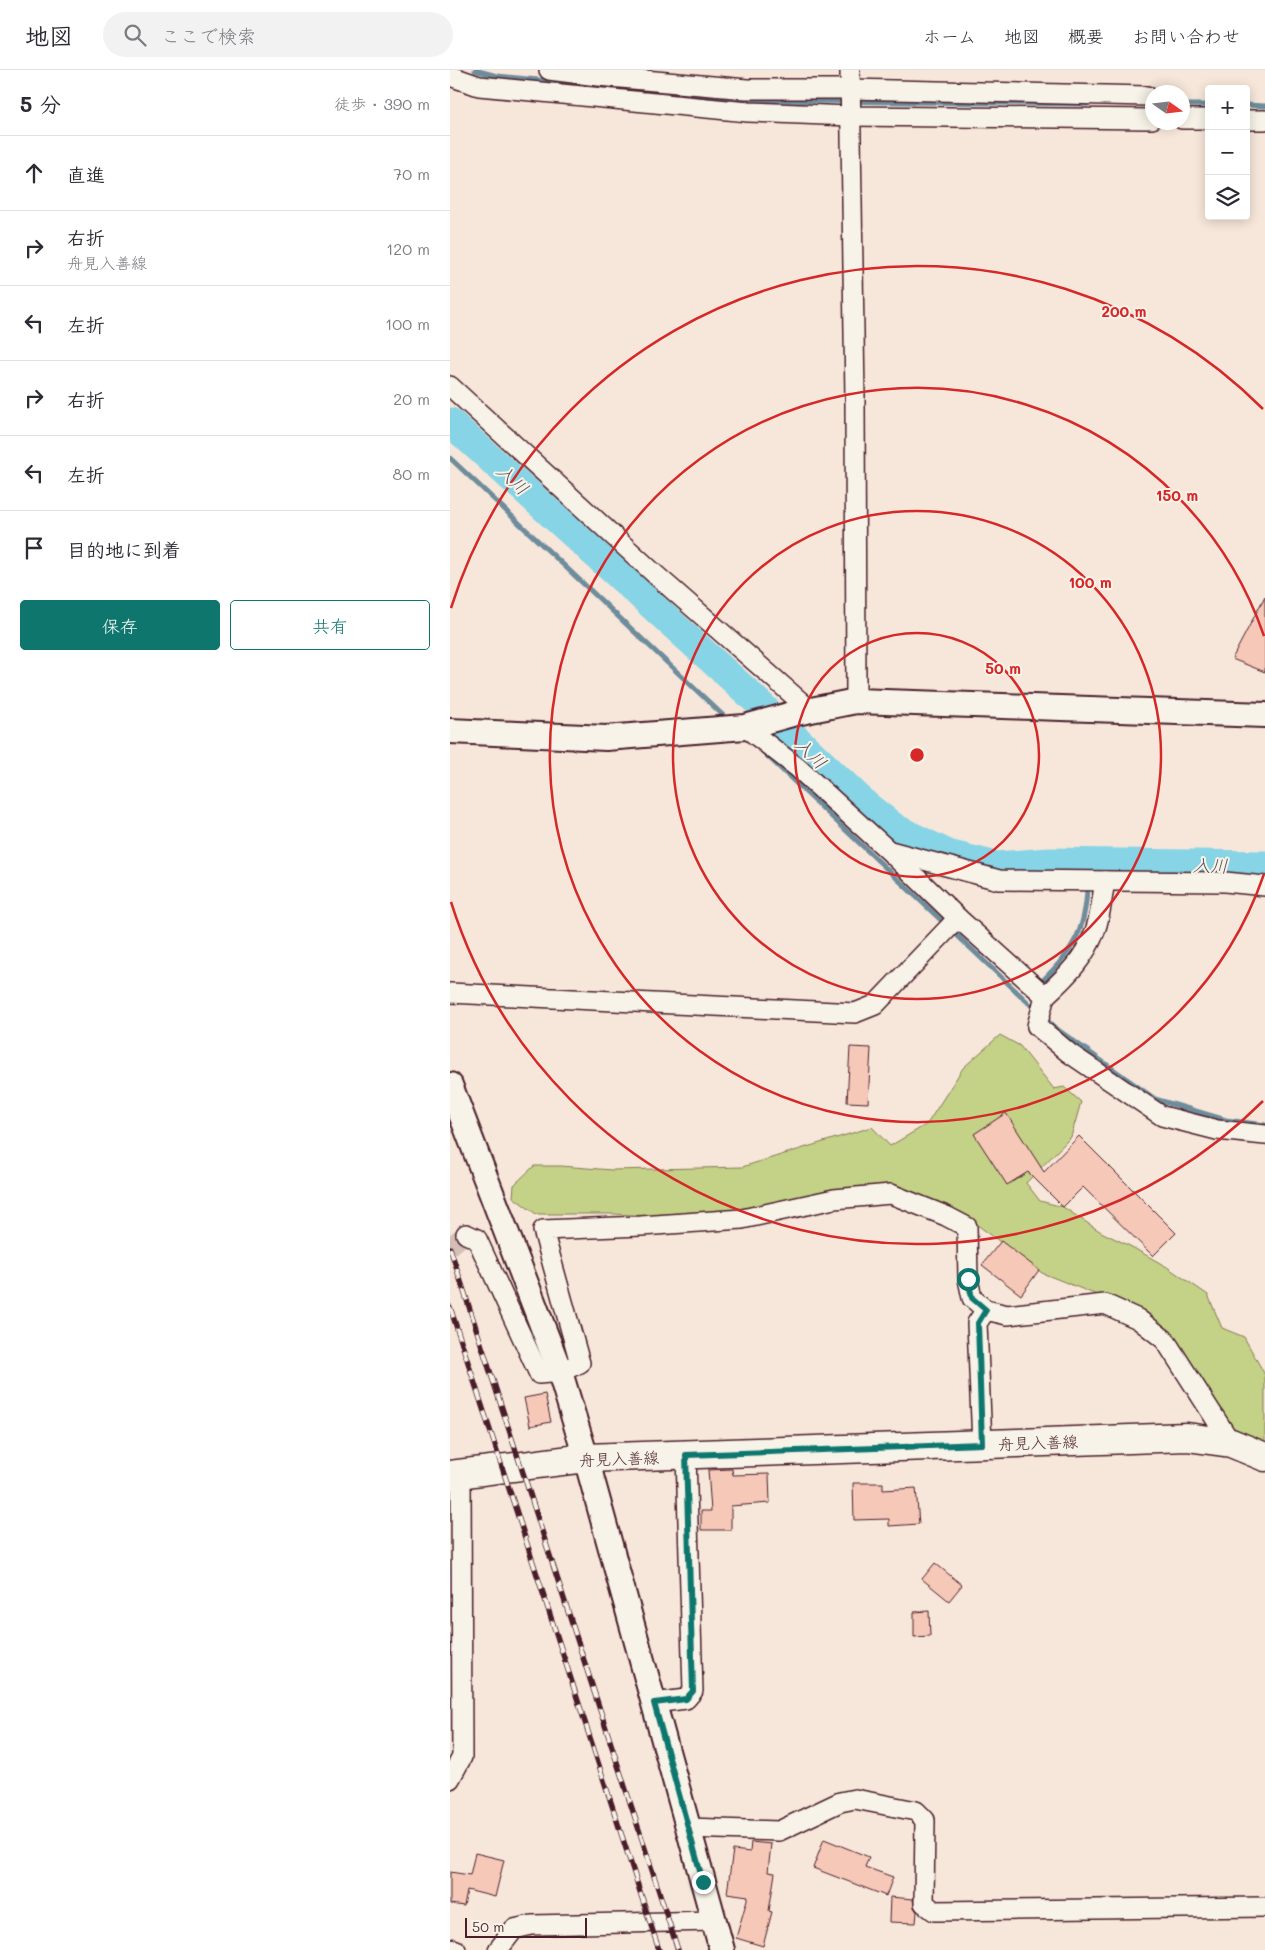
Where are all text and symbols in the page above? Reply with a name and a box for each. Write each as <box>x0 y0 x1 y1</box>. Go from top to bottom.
search box <box>103 12 453 57</box>
text: 地図 <box>25 20 73 51</box>
icon: search <box>121 21 149 49</box>
text: ここで検索 <box>161 23 256 48</box>
text: ホーム <box>923 24 976 48</box>
text: 地図 <box>1004 24 1040 48</box>
text: 概要 <box>1068 24 1104 48</box>
text: お問い合わせ <box>1132 24 1240 48</box>
north arrow <box>1145 85 1190 130</box>
map controls <box>1205 85 1250 220</box>
button: + <box>1205 85 1250 130</box>
text: 5 分 <box>20 90 61 117</box>
text: 徒歩 · 390 m <box>334 93 430 114</box>
button: − <box>1205 130 1250 175</box>
icon: ahead <box>20 159 48 187</box>
text: 直進 <box>67 162 105 187</box>
text: 70 m <box>393 163 430 184</box>
button: layers <box>1205 175 1250 220</box>
text: 右折 <box>67 225 105 250</box>
icon: right <box>20 234 48 262</box>
text: 120 m <box>386 238 430 259</box>
text: 舟見入善線 <box>67 252 147 273</box>
text: 200 m <box>1102 301 1147 321</box>
icon: left <box>20 309 48 337</box>
text: 左折 <box>67 312 105 337</box>
text: 100 m <box>385 313 430 334</box>
icon: right <box>20 384 48 412</box>
text: 右折 <box>67 387 105 412</box>
text: 20 m <box>393 388 430 409</box>
water label: 入川 <box>492 458 534 500</box>
icon: left <box>20 459 48 487</box>
text: 左折 <box>67 462 105 487</box>
text: 80 m <box>393 463 430 484</box>
text: 150 m <box>1156 485 1198 505</box>
icon: arrive <box>20 534 48 562</box>
text: 目的地に到着 <box>67 537 181 562</box>
text: 100 m <box>1068 572 1112 592</box>
button: 保存 <box>20 600 220 650</box>
button: 共有 <box>230 600 430 650</box>
text: 50 m <box>985 658 1021 678</box>
water label: 入川 <box>790 732 832 774</box>
centre of rings <box>908 746 926 764</box>
water label: 入川 <box>1192 853 1228 877</box>
route start <box>957 1268 980 1291</box>
street label: 舟見入善線 <box>998 1430 1078 1454</box>
street label: 舟見入善線 <box>579 1446 659 1470</box>
route end <box>692 1871 715 1894</box>
scale bar <box>465 1915 588 1938</box>
text: 50 m <box>472 1917 504 1936</box>

